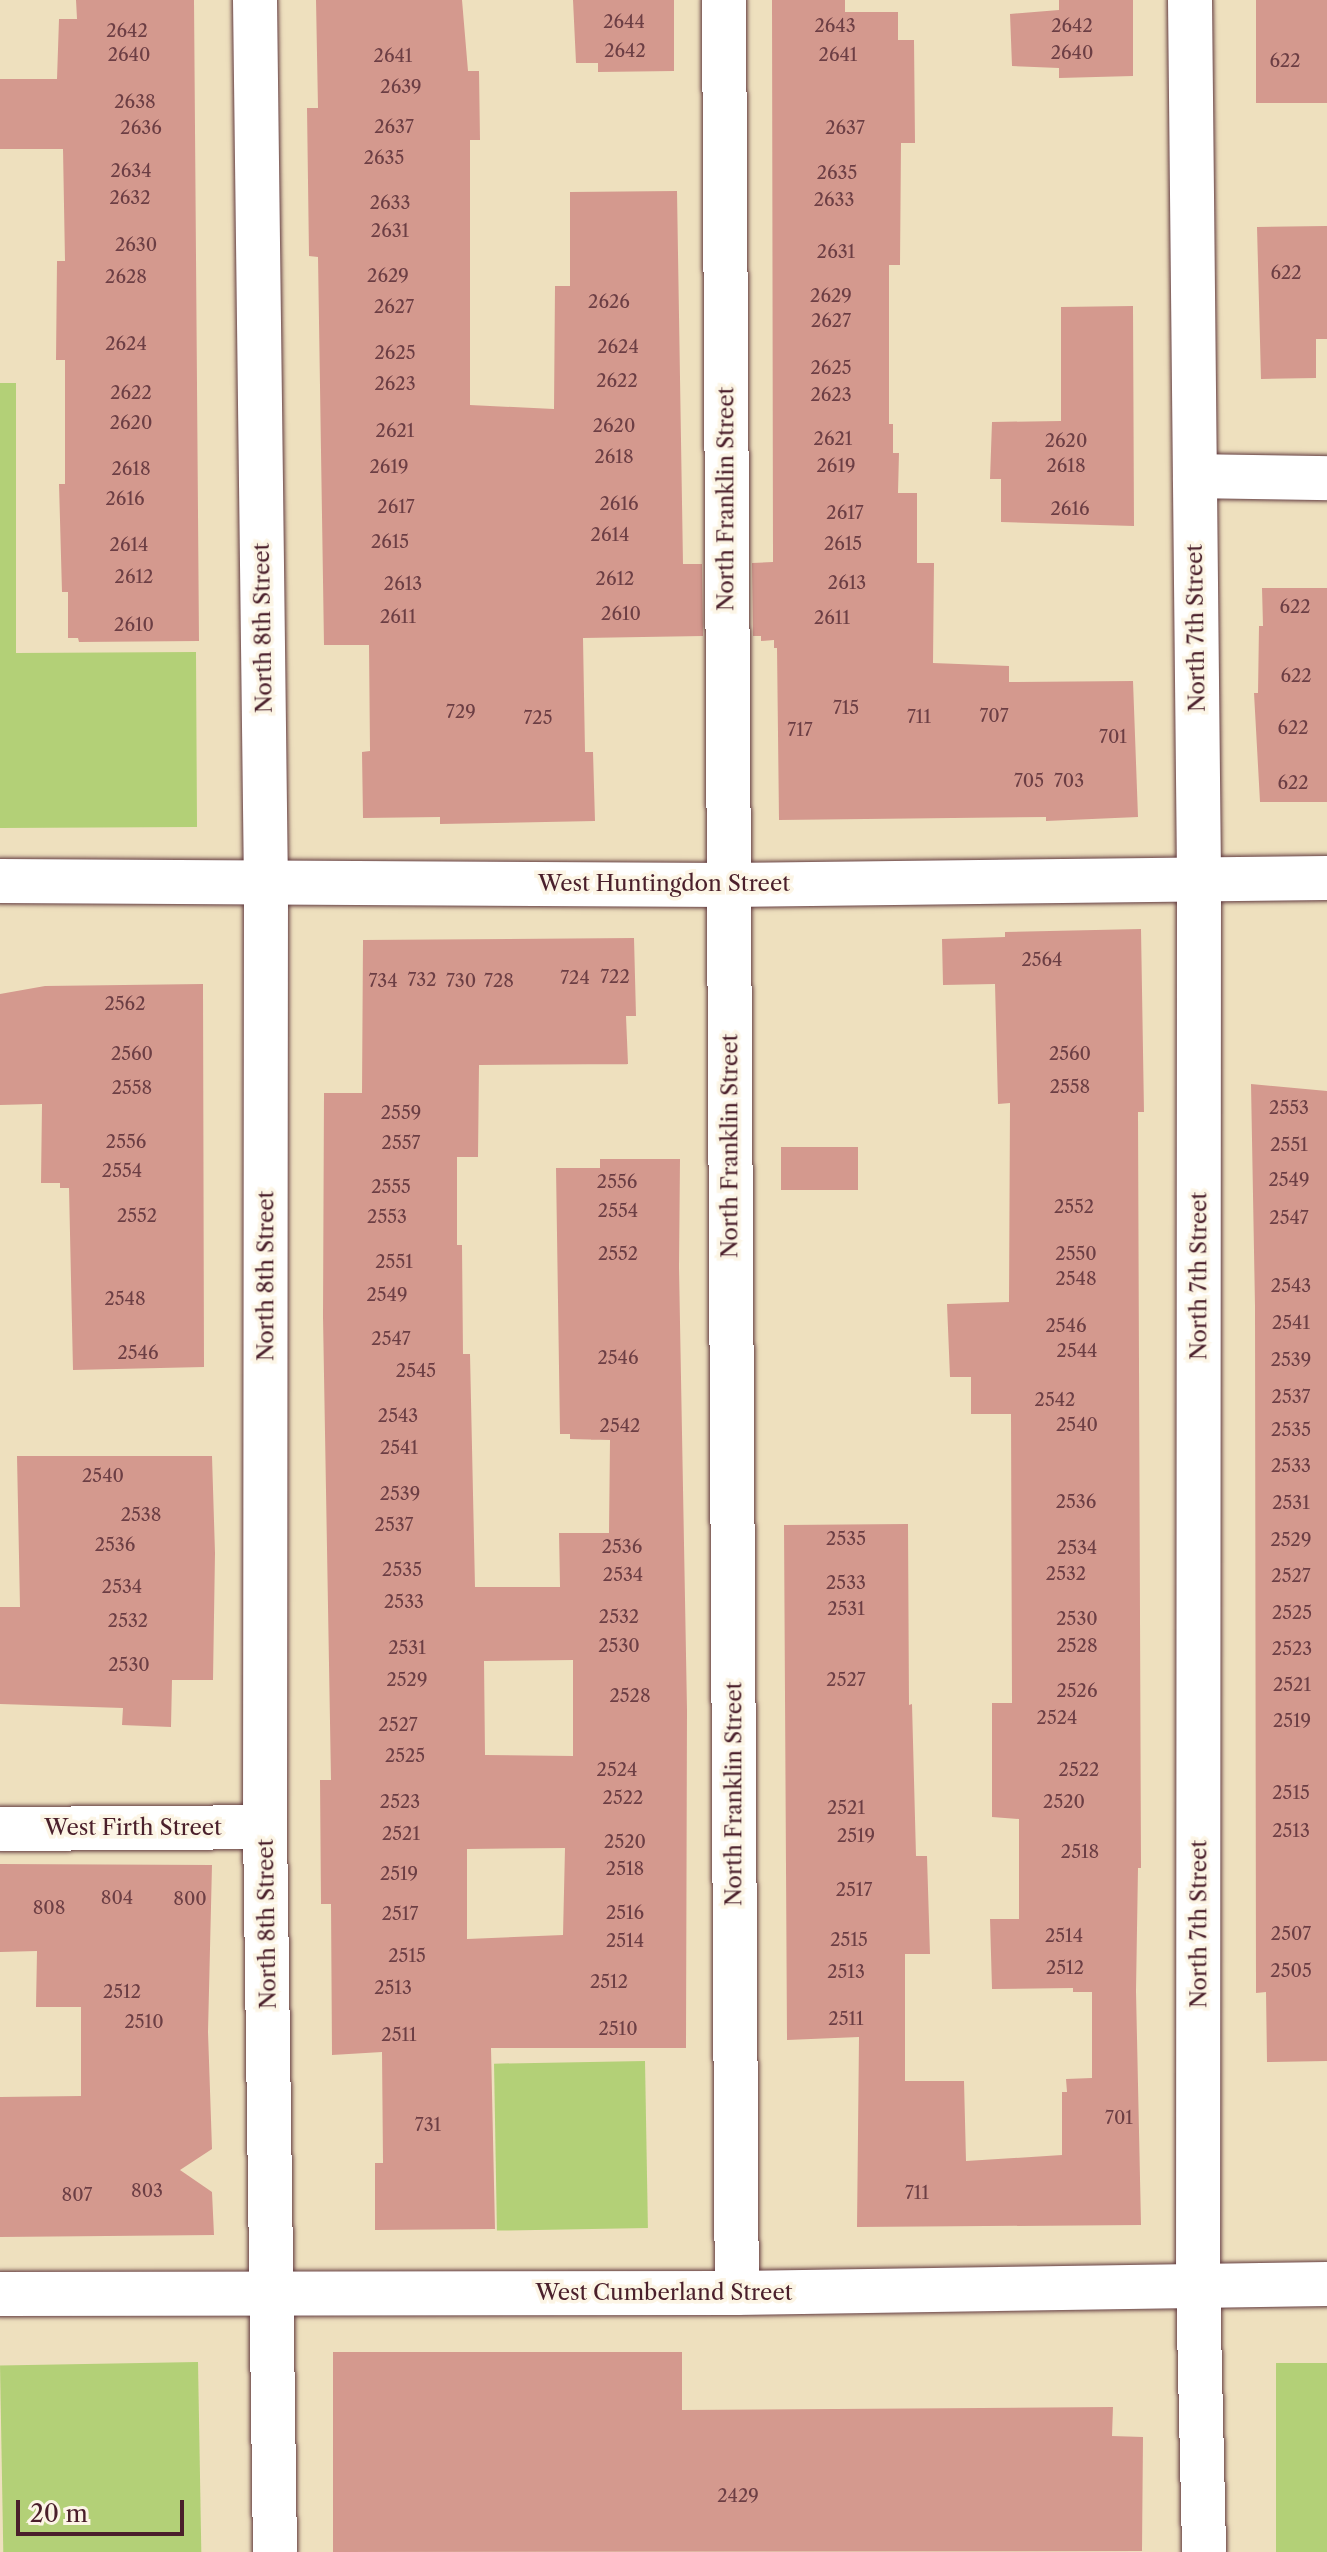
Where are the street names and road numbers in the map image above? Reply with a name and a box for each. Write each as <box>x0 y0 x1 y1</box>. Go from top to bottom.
street label: North Franklin Street <box>713 387 739 611</box>
street label: North 8th Street <box>248 542 278 714</box>
street label: North 7th Street <box>1181 544 1211 712</box>
street label: West Huntingdon Street <box>538 871 790 897</box>
street label: North Franklin Street <box>717 1034 743 1258</box>
street label: North 8th Street <box>253 1191 279 1361</box>
street label: North 7th Street <box>1186 1192 1212 1360</box>
street label: North Franklin Street <box>721 1682 747 1906</box>
street label: West Firth Street <box>44 1815 222 1841</box>
street label: North 8th Street <box>252 1838 282 2010</box>
street label: North 7th Street <box>1186 1840 1212 2008</box>
street label: West Cumberland Street <box>535 2280 793 2306</box>

